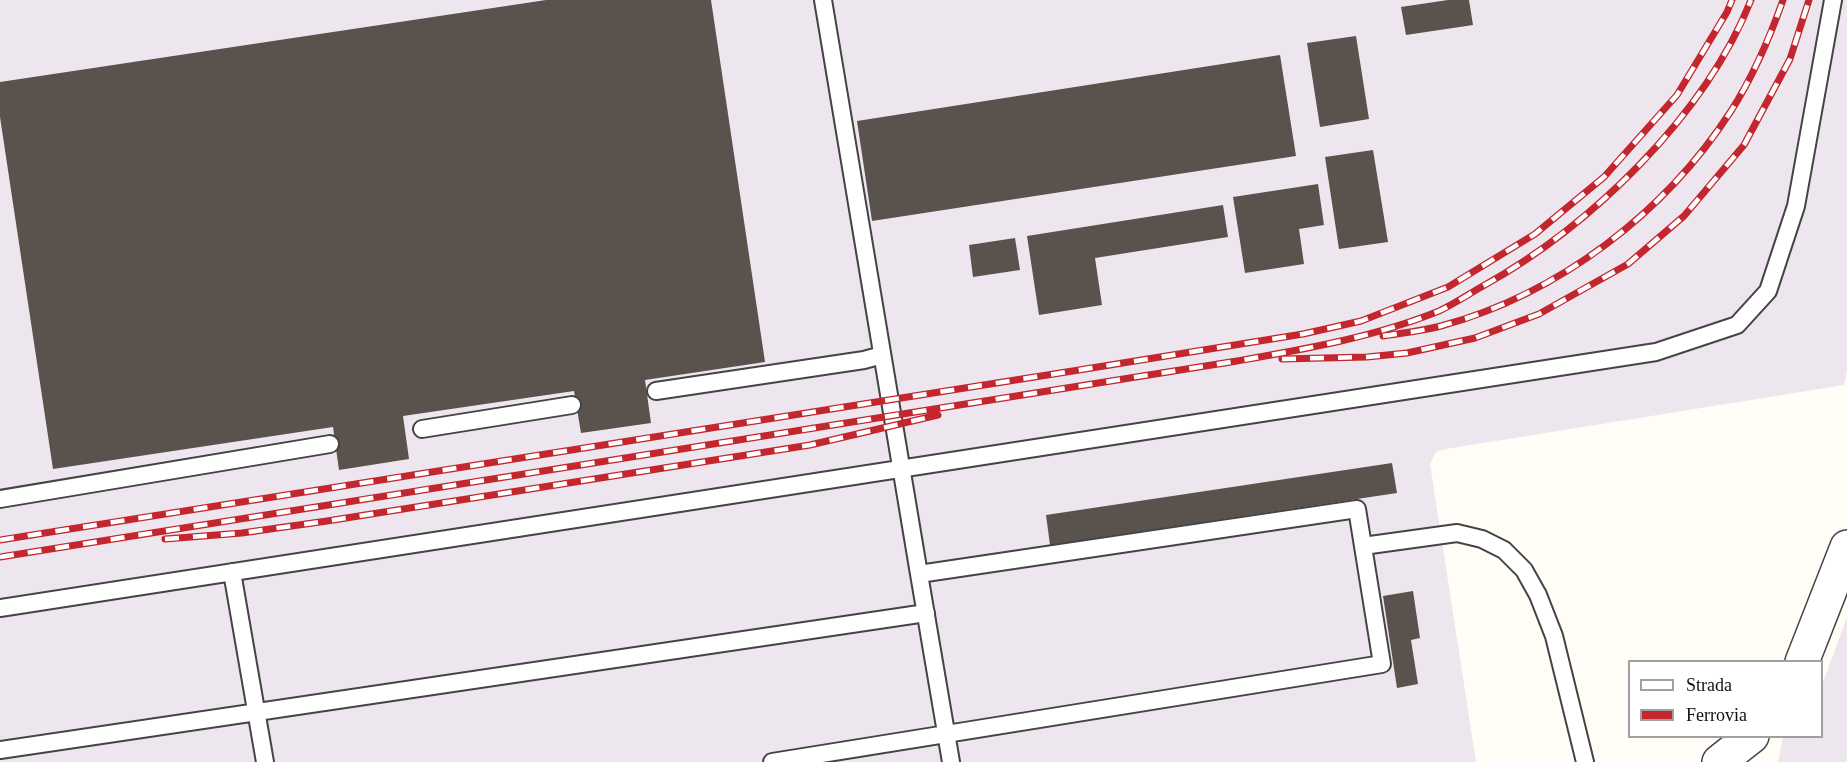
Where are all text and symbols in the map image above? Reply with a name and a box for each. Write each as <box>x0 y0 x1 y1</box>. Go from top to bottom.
legend <box>1628 660 1823 738</box>
text: Strada <box>1686 675 1732 695</box>
text: Ferrovia <box>1686 705 1747 725</box>

